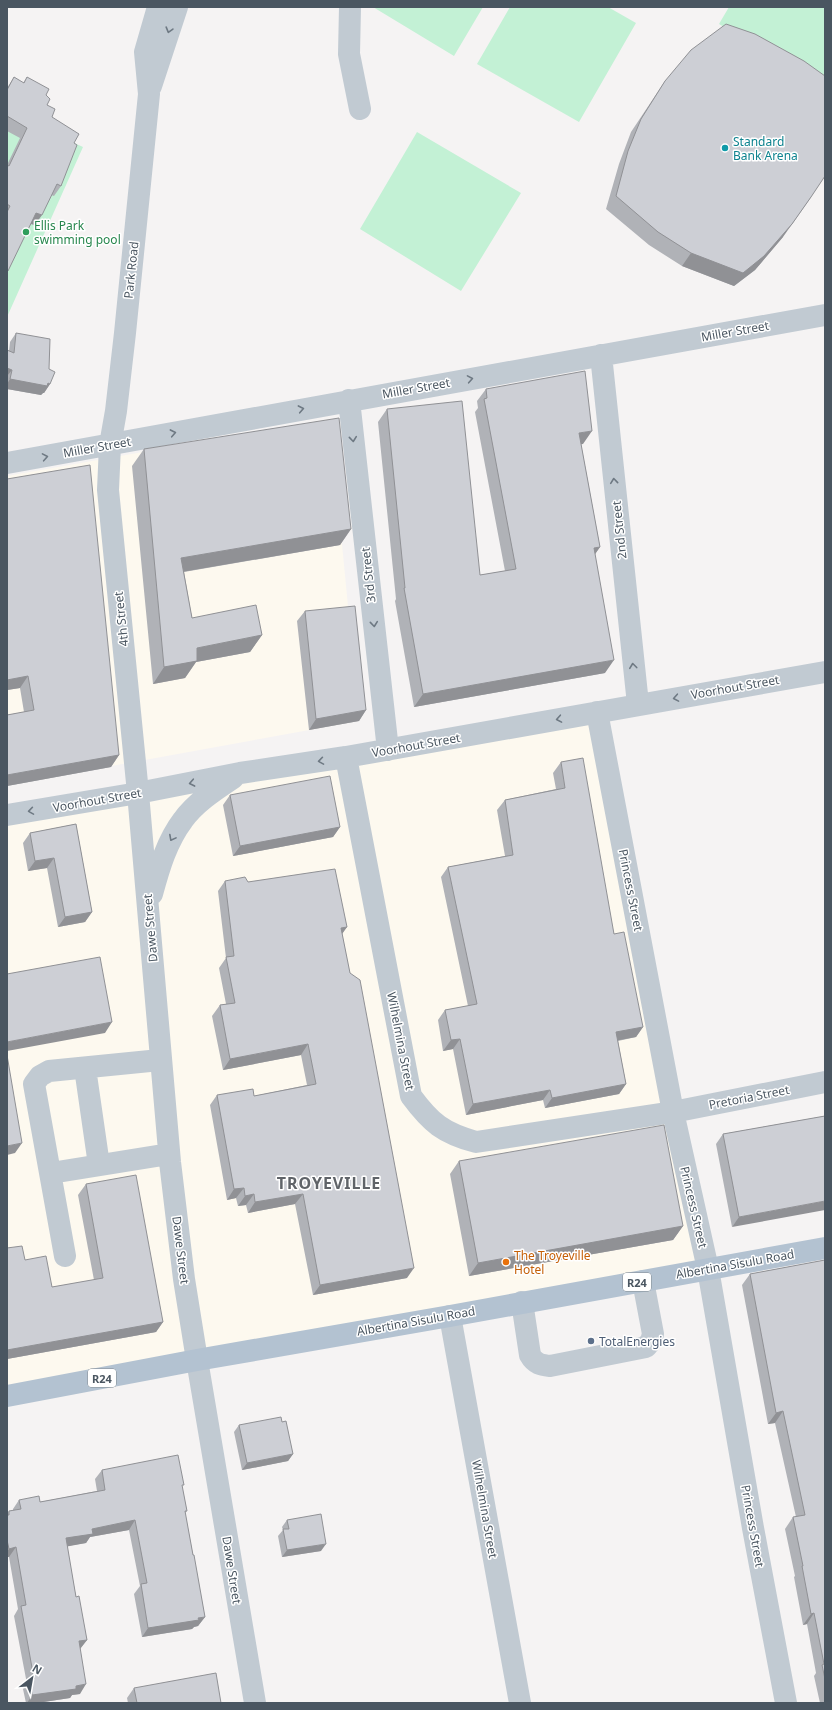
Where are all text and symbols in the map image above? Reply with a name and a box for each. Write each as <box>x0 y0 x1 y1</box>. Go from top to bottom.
one-way arrow <box>165 26 174 33</box>
place label: Standard Bank Arena <box>733 133 798 164</box>
marker: Standard Bank Arena <box>720 143 730 153</box>
place label: Ellis Park swimming pool <box>34 217 121 248</box>
marker: Ellis Park swimming pool <box>21 227 31 237</box>
street label: Park Road <box>120 241 142 299</box>
street label: Miller Street <box>700 317 771 345</box>
street label: Miller Street <box>381 374 452 402</box>
one-way arrow <box>467 375 473 383</box>
one-way arrow <box>298 406 304 414</box>
one-way arrow <box>170 430 176 438</box>
street label: Miller Street <box>62 433 133 461</box>
one-way arrow <box>348 436 357 442</box>
one-way arrow <box>42 453 49 461</box>
one-way arrow <box>610 478 619 484</box>
street label: 2nd Street <box>607 499 631 560</box>
street label: 3rd Street <box>357 546 379 604</box>
street label: 4th Street <box>110 590 132 647</box>
one-way arrow <box>369 621 378 627</box>
one-way arrow <box>629 663 638 669</box>
street label: Voorhout Street <box>689 671 781 703</box>
one-way arrow <box>673 693 679 701</box>
one-way arrow <box>556 715 562 723</box>
street label: Voorhout Street <box>370 729 462 761</box>
one-way arrow <box>318 756 324 765</box>
one-way arrow <box>189 778 196 786</box>
street label: Voorhout Street <box>51 784 143 816</box>
one-way arrow <box>28 807 34 815</box>
one-way arrow <box>170 833 177 841</box>
street label: Princess Street <box>615 847 647 933</box>
street label: Dawe Street <box>138 893 161 963</box>
street label: Wilhelmina Street <box>383 990 419 1092</box>
street label: Pretoria Street <box>707 1081 791 1113</box>
street label: Princess Street <box>676 1164 712 1250</box>
district label: TROYEVILLE <box>277 1172 381 1194</box>
street label: Dawe Street <box>168 1215 194 1286</box>
street label: Albertina Sisulu Road <box>674 1245 796 1283</box>
place label: The Troyeville Hotel <box>514 1247 591 1278</box>
marker: The Troyeville Hotel <box>501 1257 511 1267</box>
road number: R24 <box>623 1273 651 1291</box>
street label: Albertina Sisulu Road <box>355 1302 477 1340</box>
place label: TotalEnergies <box>599 1333 675 1350</box>
marker: TotalEnergies <box>586 1336 596 1346</box>
road number: R24 <box>88 1369 116 1387</box>
street label: Wilhelmina Street <box>468 1458 502 1560</box>
street label: Princess Street <box>737 1483 769 1569</box>
street label: Dawe Street <box>218 1535 246 1606</box>
north arrow <box>12 1658 52 1698</box>
text: N <box>30 1660 45 1678</box>

